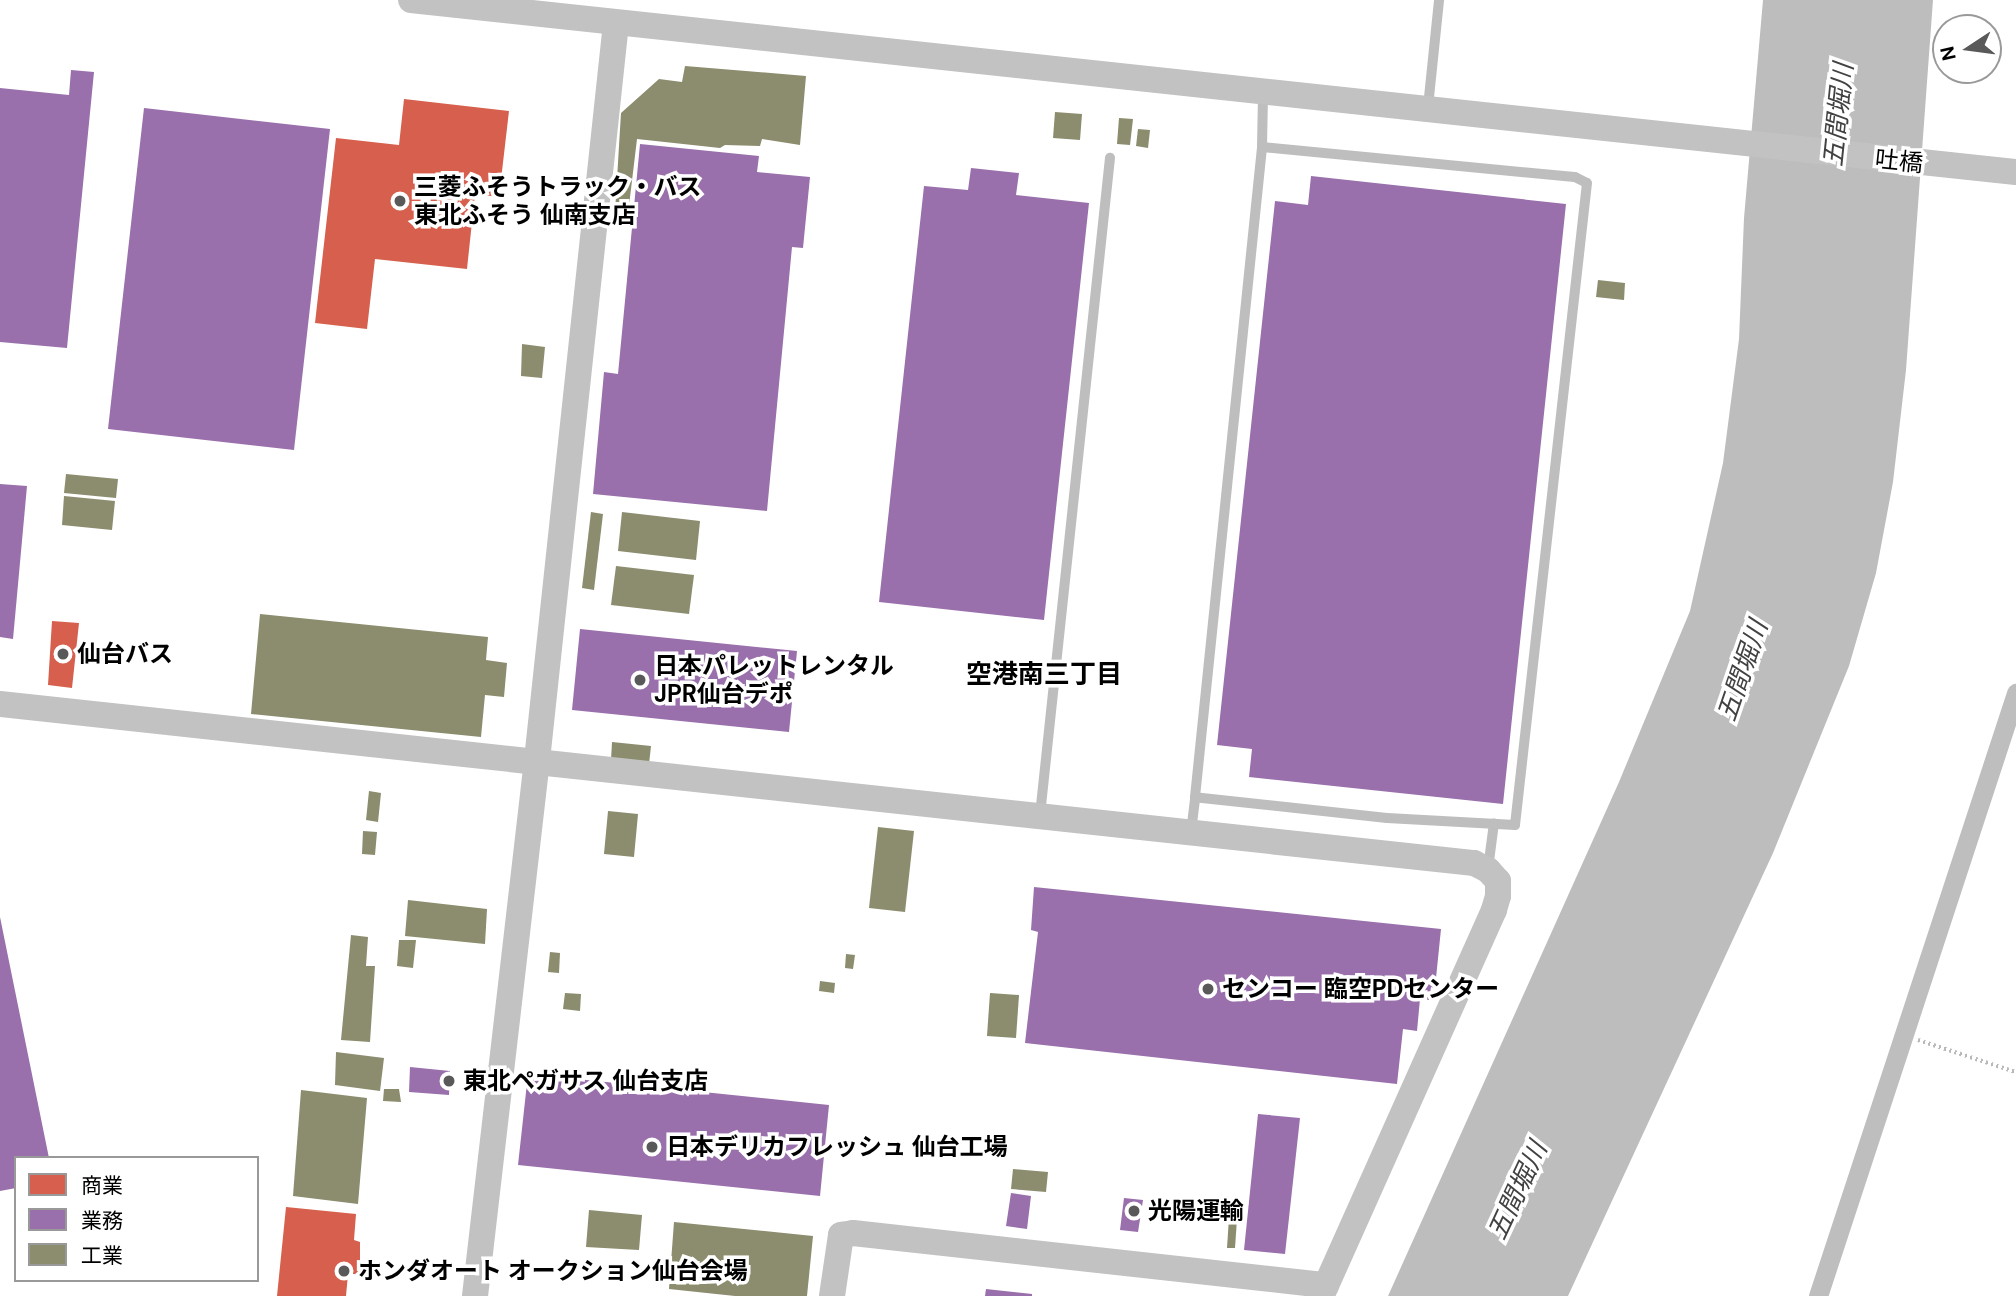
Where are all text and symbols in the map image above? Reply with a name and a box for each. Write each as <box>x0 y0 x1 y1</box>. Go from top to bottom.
north arrow <box>1932 14 2002 84</box>
text: N <box>1934 44 1962 63</box>
water label: 五間堀川 <box>1818 62 1860 168</box>
street label: 吐橋 <box>1874 144 1924 178</box>
place label: 三菱ふそうトラック・バス 東北ふそう 仙南支店 <box>414 173 702 229</box>
marker: 三菱ふそうトラック・バス 東北ふそう 仙南支店 <box>392 193 408 209</box>
water label: 五間堀川 <box>1711 617 1775 725</box>
place label: 仙台バス <box>77 640 173 668</box>
marker: 仙台バス <box>55 646 71 662</box>
place label: 日本パレットレンタル JPR仙台デポ <box>654 652 894 708</box>
district label: 空港南三丁目 <box>966 659 1122 691</box>
marker: 日本パレットレンタル JPR仙台デポ <box>632 672 648 688</box>
place label: センコー 臨空PDセンター <box>1222 975 1499 1003</box>
marker: センコー 臨空PDセンター <box>1200 981 1216 997</box>
place label: 東北ペガサス 仙台支店 <box>463 1067 709 1095</box>
marker: 東北ペガサス 仙台支店 <box>441 1073 457 1089</box>
place label: 日本デリカフレッシュ 仙台工場 <box>666 1133 1008 1161</box>
water label: 五間堀川 <box>1482 1137 1554 1245</box>
marker: 日本デリカフレッシュ 仙台工場 <box>644 1139 660 1155</box>
legend <box>14 1156 259 1282</box>
text: 商業 <box>81 1172 123 1200</box>
place label: 光陽運輸 <box>1148 1197 1244 1225</box>
marker: 光陽運輸 <box>1126 1203 1142 1219</box>
text: 業務 <box>81 1207 123 1235</box>
text: 工業 <box>81 1242 123 1270</box>
place label: ホンダオート オークション仙台会場 <box>358 1257 748 1285</box>
marker: ホンダオート オークション仙台会場 <box>336 1263 352 1279</box>

